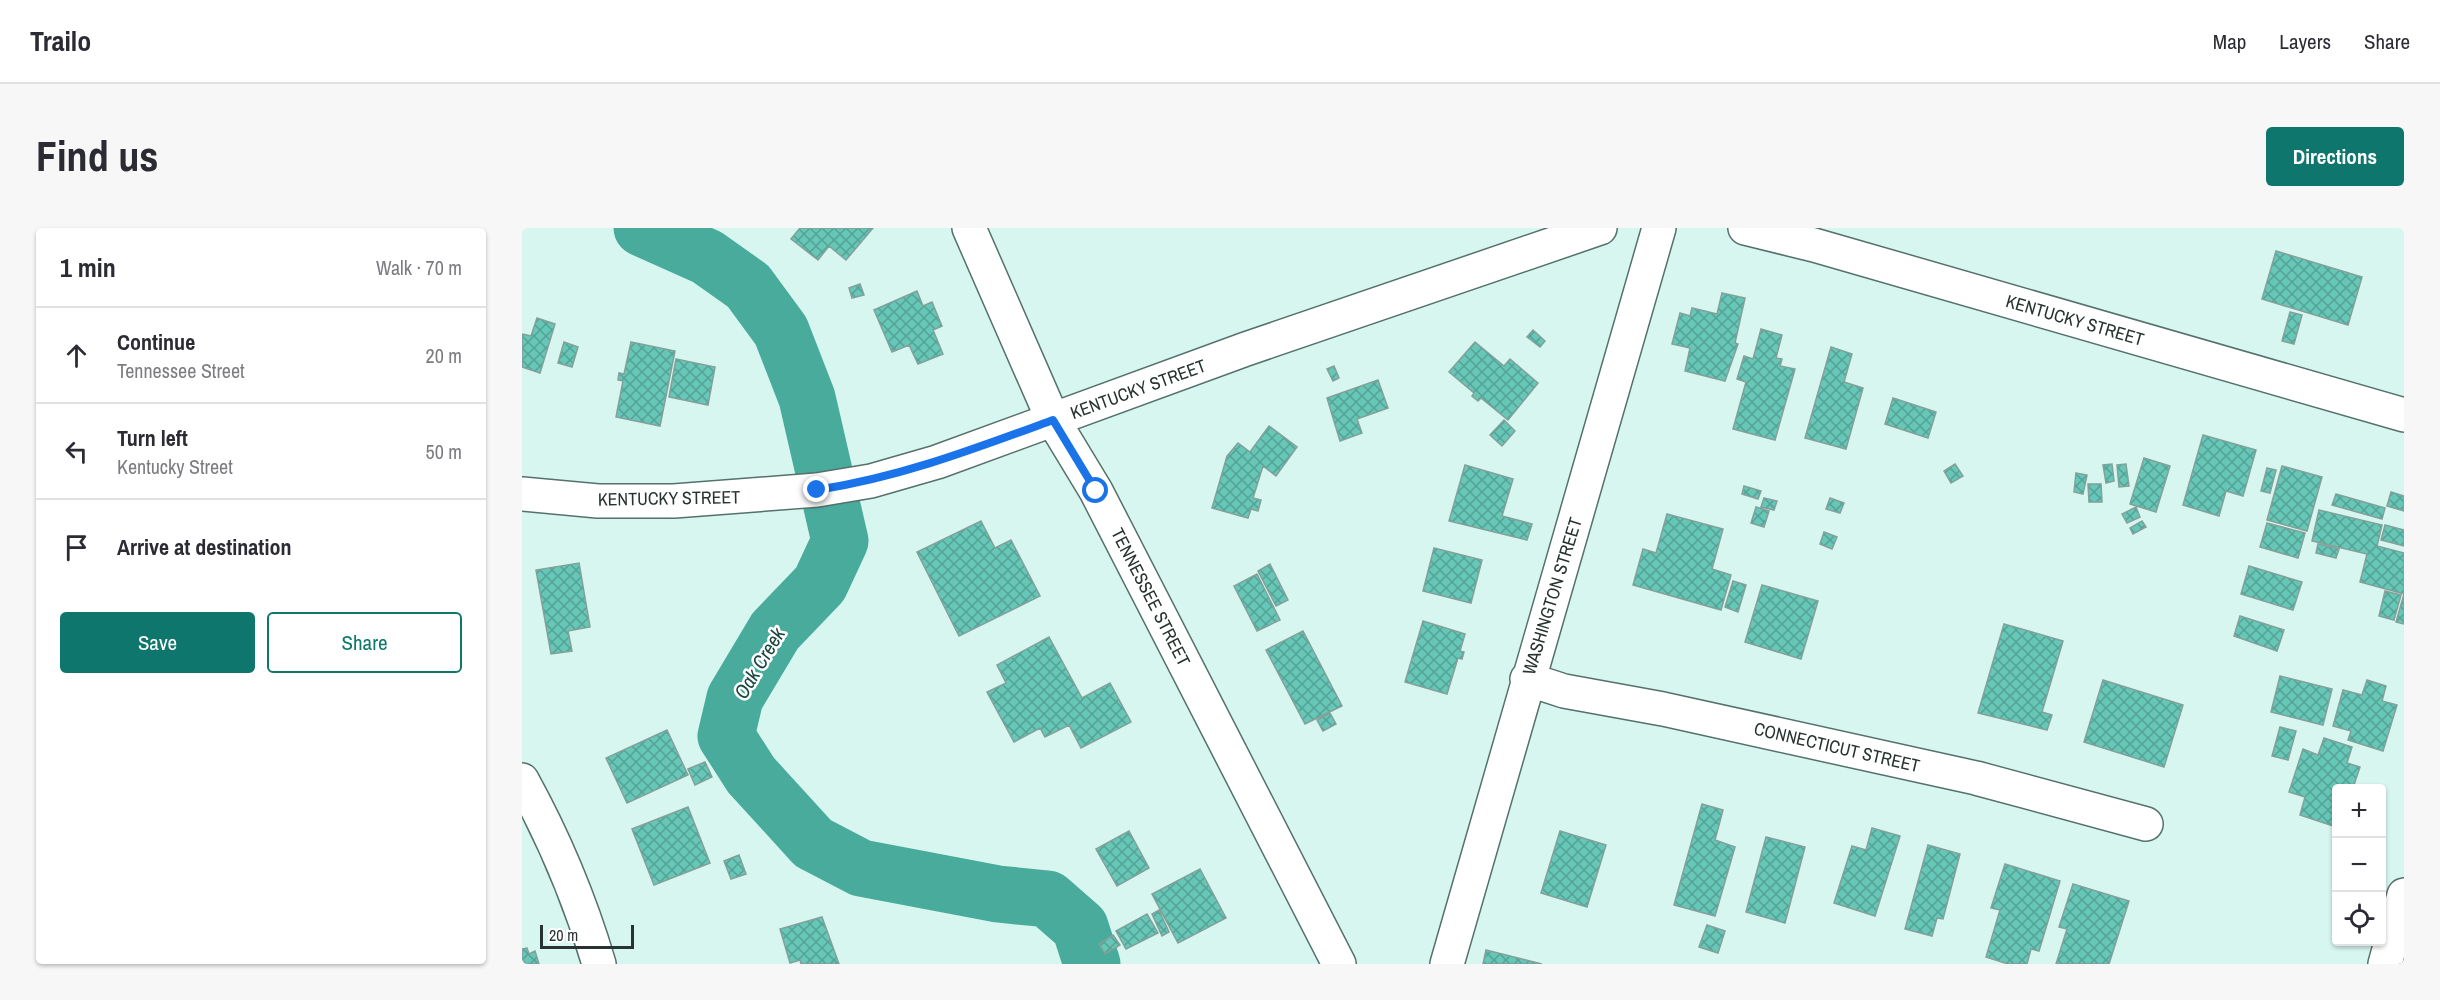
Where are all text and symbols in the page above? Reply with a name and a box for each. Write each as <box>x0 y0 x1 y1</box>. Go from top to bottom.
text: Trailo <box>30 22 91 60</box>
text: Map <box>2213 27 2246 56</box>
text: Layers <box>2279 27 2331 56</box>
text: Share <box>2364 27 2410 56</box>
button: Directions <box>2266 127 2404 186</box>
text: Find us <box>36 128 158 184</box>
text: 1 min <box>60 250 116 285</box>
text: Walk · 70 m <box>376 254 462 281</box>
street label: KENTUCKY STREET <box>2003 288 2147 352</box>
text: Continue <box>117 327 195 357</box>
icon: ahead <box>60 339 93 372</box>
text: 20 m <box>426 342 462 369</box>
street label: KENTUCKY STREET <box>1067 353 1209 425</box>
text: Tennessee Street <box>117 357 245 384</box>
text: Turn left <box>117 423 188 453</box>
icon: left <box>60 435 93 468</box>
text: 50 m <box>426 438 462 465</box>
text: Kentucky Street <box>117 453 233 480</box>
route end <box>803 476 829 502</box>
route start <box>1082 477 1108 503</box>
street label: KENTUCKY STREET <box>598 484 740 512</box>
street label: WASHINGTON STREET <box>1516 514 1588 678</box>
street label: TENNESSEE STREET <box>1105 524 1197 670</box>
icon: arrive <box>60 531 93 564</box>
text: Arrive at destination <box>117 532 291 562</box>
button: Save <box>60 612 255 673</box>
button: Share <box>267 612 462 673</box>
water label: Oak Creek <box>727 622 791 704</box>
street label: CONNECTICUT STREET <box>1752 716 1922 778</box>
map controls <box>2332 784 2386 946</box>
button: + <box>2332 784 2386 838</box>
button: − <box>2332 838 2386 892</box>
button: locate <box>2332 892 2386 946</box>
scale bar <box>540 922 634 950</box>
text: 20 m <box>549 924 578 946</box>

